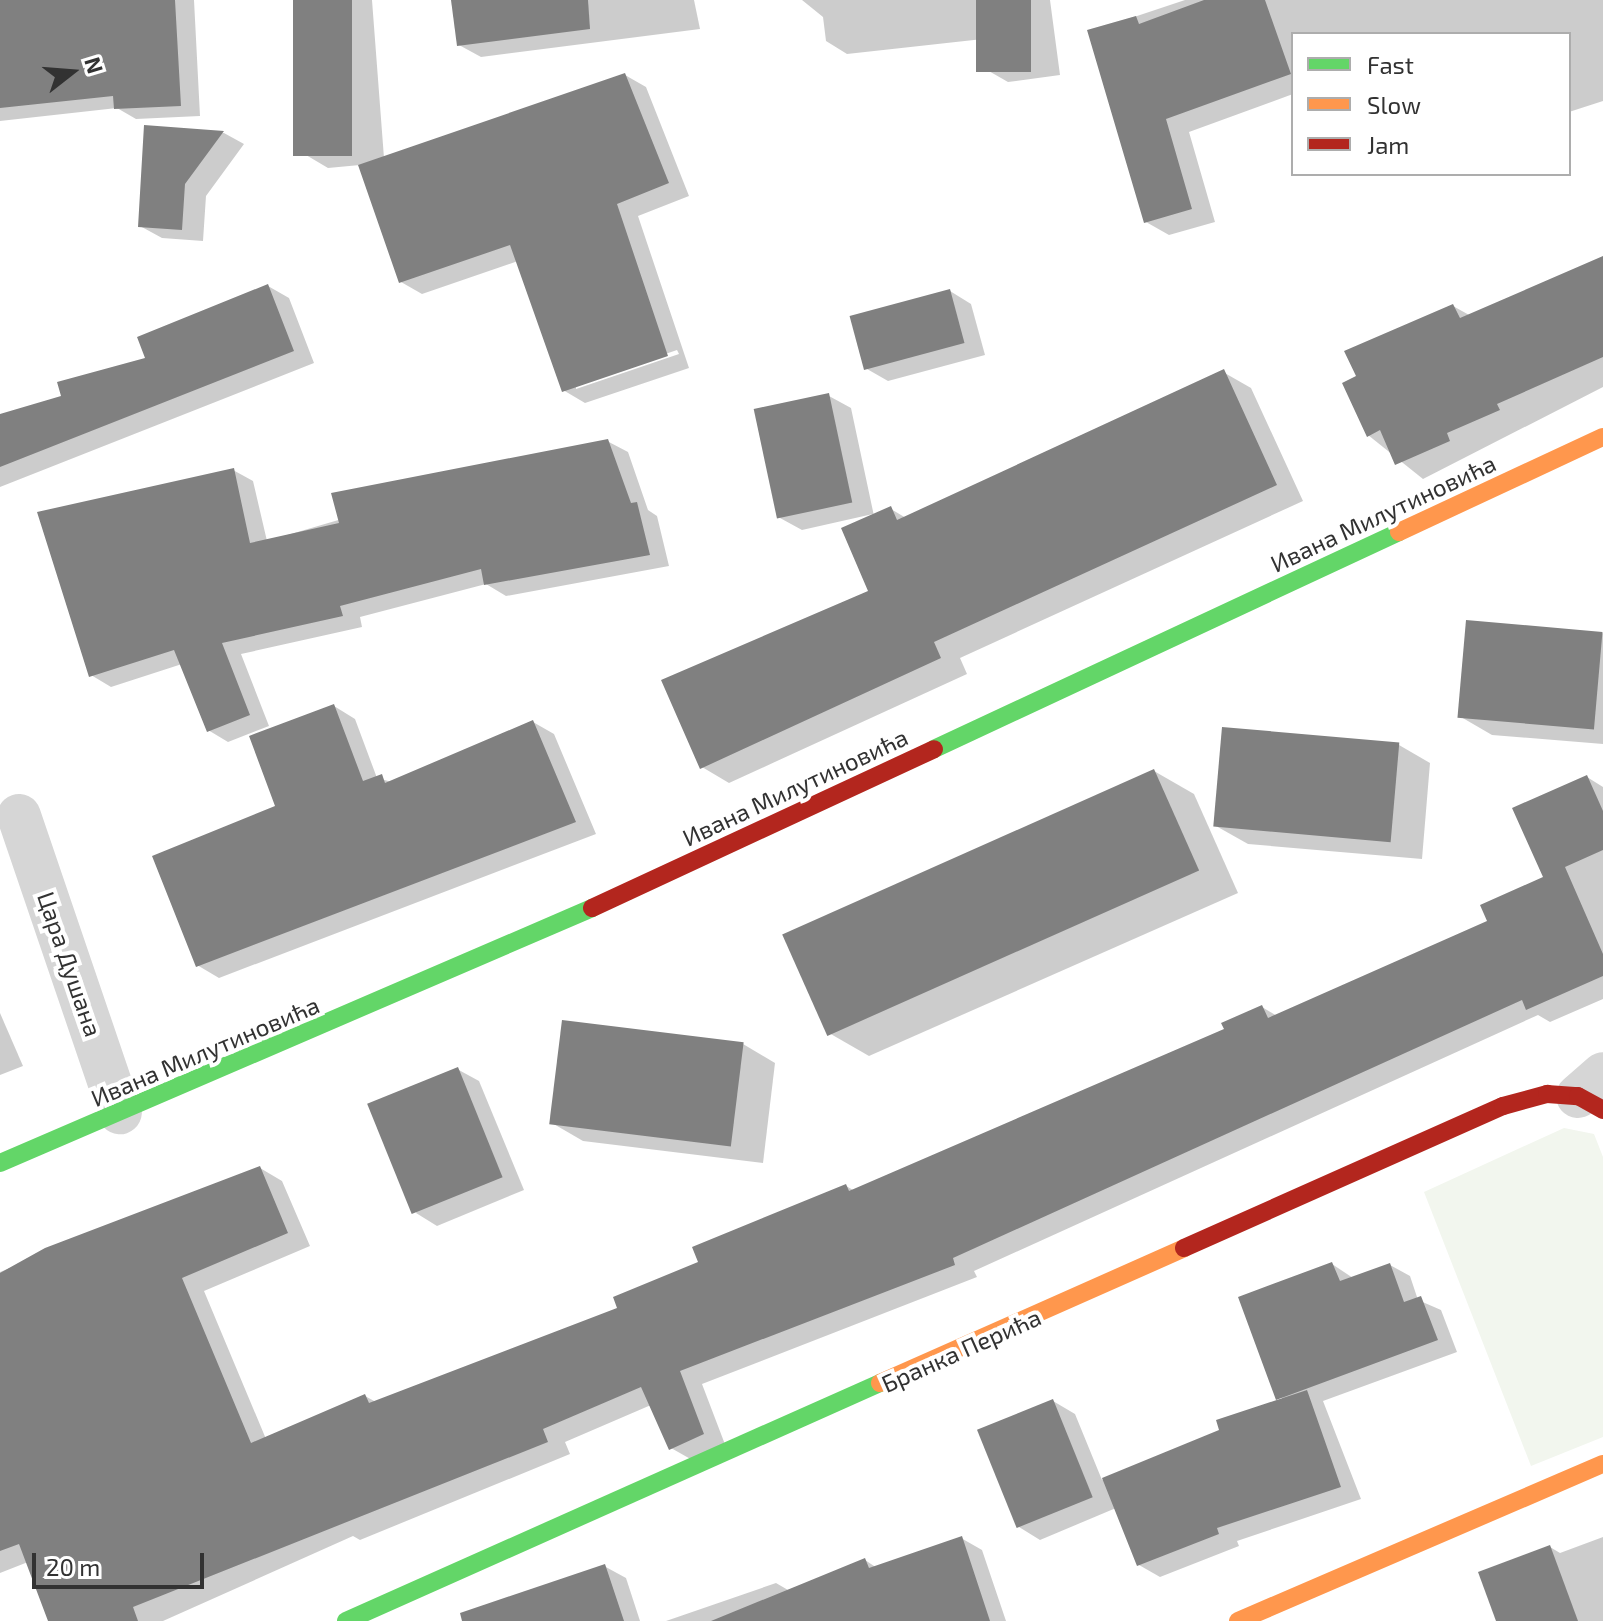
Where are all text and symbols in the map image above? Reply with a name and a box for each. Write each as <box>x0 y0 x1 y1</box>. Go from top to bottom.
north arrow <box>32 32 112 112</box>
legend <box>1291 32 1571 176</box>
text: Fast <box>1367 50 1414 79</box>
text: N <box>80 54 110 76</box>
text: Slow <box>1367 90 1421 119</box>
text: Jam <box>1367 130 1409 159</box>
street label: Ивана Милутиновића <box>1266 448 1500 578</box>
street label: Ивана Милутиновића <box>678 722 912 852</box>
street label: Цара Душана <box>32 888 108 1040</box>
street label: Ивана Милутиновића <box>86 990 324 1112</box>
street label: Бранка Перића <box>877 1302 1045 1398</box>
scale bar <box>36 1537 208 1587</box>
text: 20 m <box>46 1552 100 1581</box>

